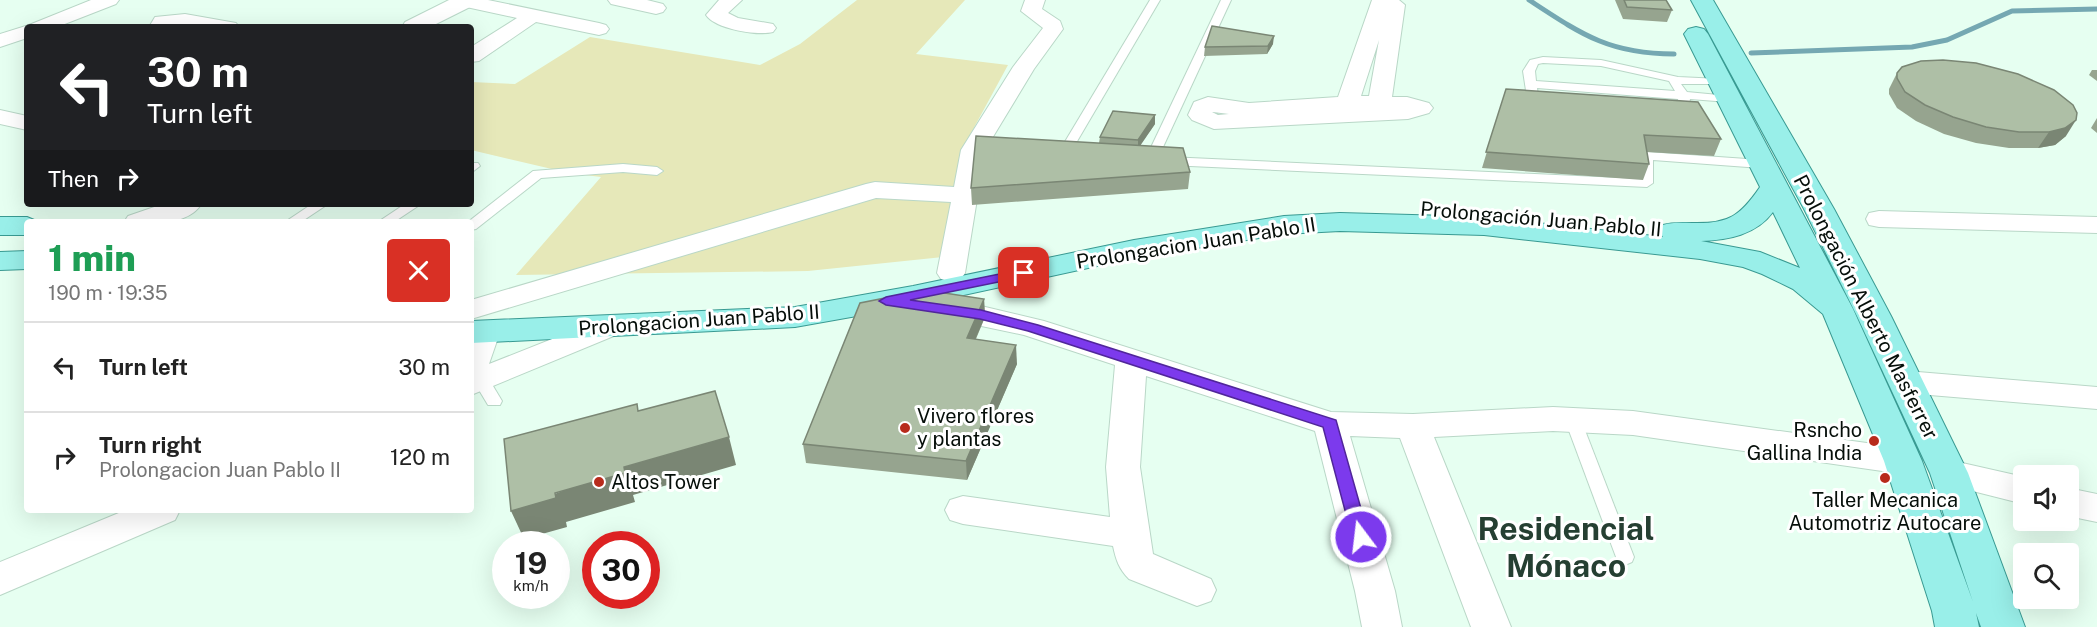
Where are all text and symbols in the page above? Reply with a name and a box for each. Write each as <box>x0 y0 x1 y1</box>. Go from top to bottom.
text: 30 m <box>147 47 249 96</box>
icon: left <box>48 48 126 126</box>
text: Turn left <box>147 97 253 129</box>
icon: right <box>111 162 144 195</box>
text: Then <box>48 166 99 192</box>
street label: Prolongación Alberto Masferrer <box>1789 171 1943 443</box>
street label: Prolongación Juan Pablo II <box>1419 196 1663 242</box>
street label: Prolongacion Juan Pablo II <box>1075 212 1317 274</box>
text: 1 min <box>48 237 136 279</box>
button: close <box>387 239 450 302</box>
pin <box>998 247 1049 298</box>
icon: arrive <box>1007 256 1040 289</box>
text: 190 m · 19:35 <box>48 281 168 305</box>
street label: Prolongacion Juan Pablo II <box>577 300 821 340</box>
icon: left <box>48 351 81 384</box>
text: Turn left <box>99 354 188 380</box>
text: 30 m <box>398 354 450 380</box>
place label: Vivero flores y plantas <box>917 404 1034 451</box>
place label: Rsncho Gallina India <box>1747 418 1862 465</box>
marker: Vivero flores y plantas <box>898 421 912 435</box>
text: Turn right <box>99 432 202 458</box>
marker: Rsncho Gallina India <box>1867 434 1881 448</box>
icon: right <box>48 441 81 474</box>
text: 120 m <box>390 444 450 470</box>
text: Prolongacion Juan Pablo II <box>99 458 341 482</box>
map controls <box>2013 465 2079 609</box>
button: sound <box>2013 465 2079 531</box>
place label: Altos Tower <box>611 470 721 494</box>
marker: Taller Mecanica Automotriz Autocare <box>1878 471 1892 485</box>
marker: Altos Tower <box>592 475 606 489</box>
place label: Taller Mecanica Automotriz Autocare <box>1789 488 1981 535</box>
position arrow <box>1329 505 1393 569</box>
district label: Residencial Mónaco <box>1478 510 1655 584</box>
speed limit sign: 30 <box>582 531 660 609</box>
button: search <box>2013 543 2079 609</box>
text: 19 <box>515 545 547 581</box>
text: km/h <box>513 577 549 594</box>

